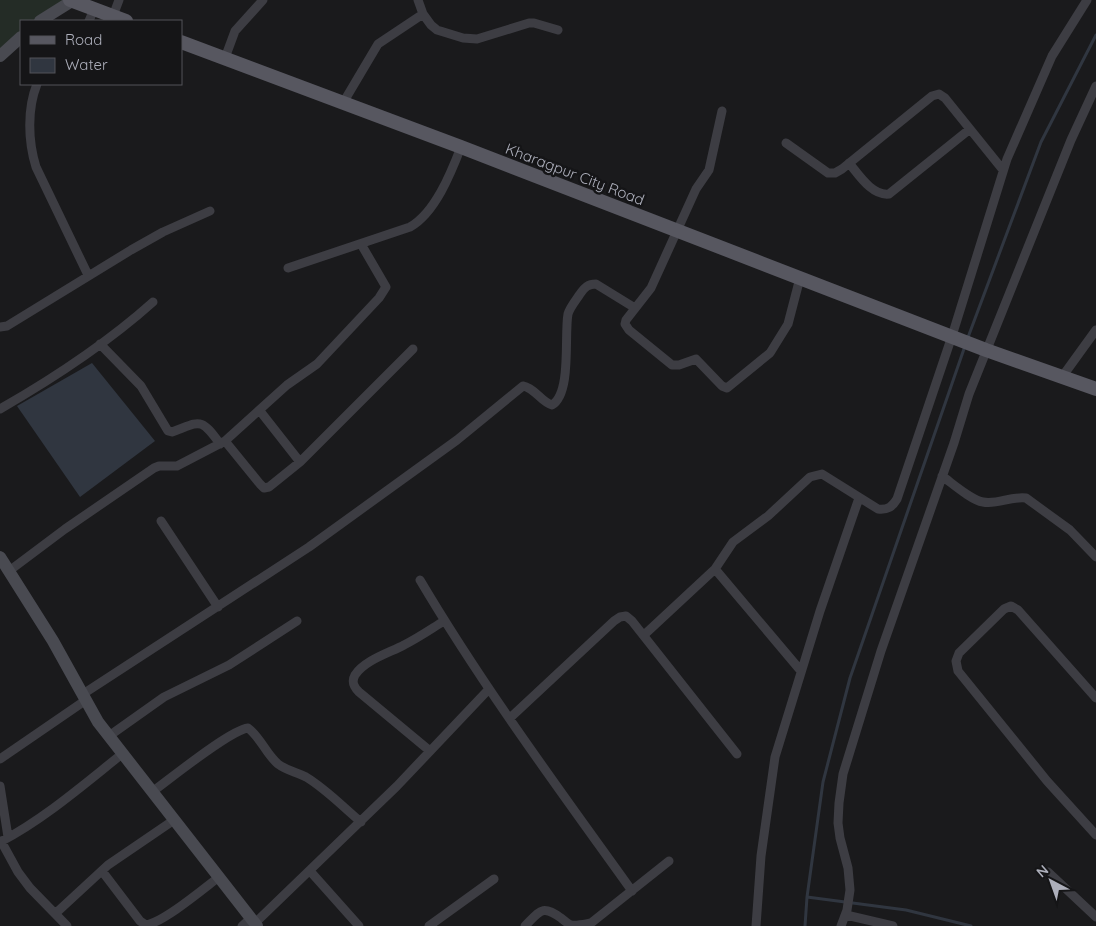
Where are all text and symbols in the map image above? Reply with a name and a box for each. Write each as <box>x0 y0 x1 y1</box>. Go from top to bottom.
legend <box>20 20 182 85</box>
text: Road <box>65 30 102 49</box>
text: Water <box>65 55 108 74</box>
street label: Kharagpur City Road <box>503 139 647 209</box>
north arrow <box>1026 856 1076 906</box>
text: N <box>1033 861 1052 881</box>

